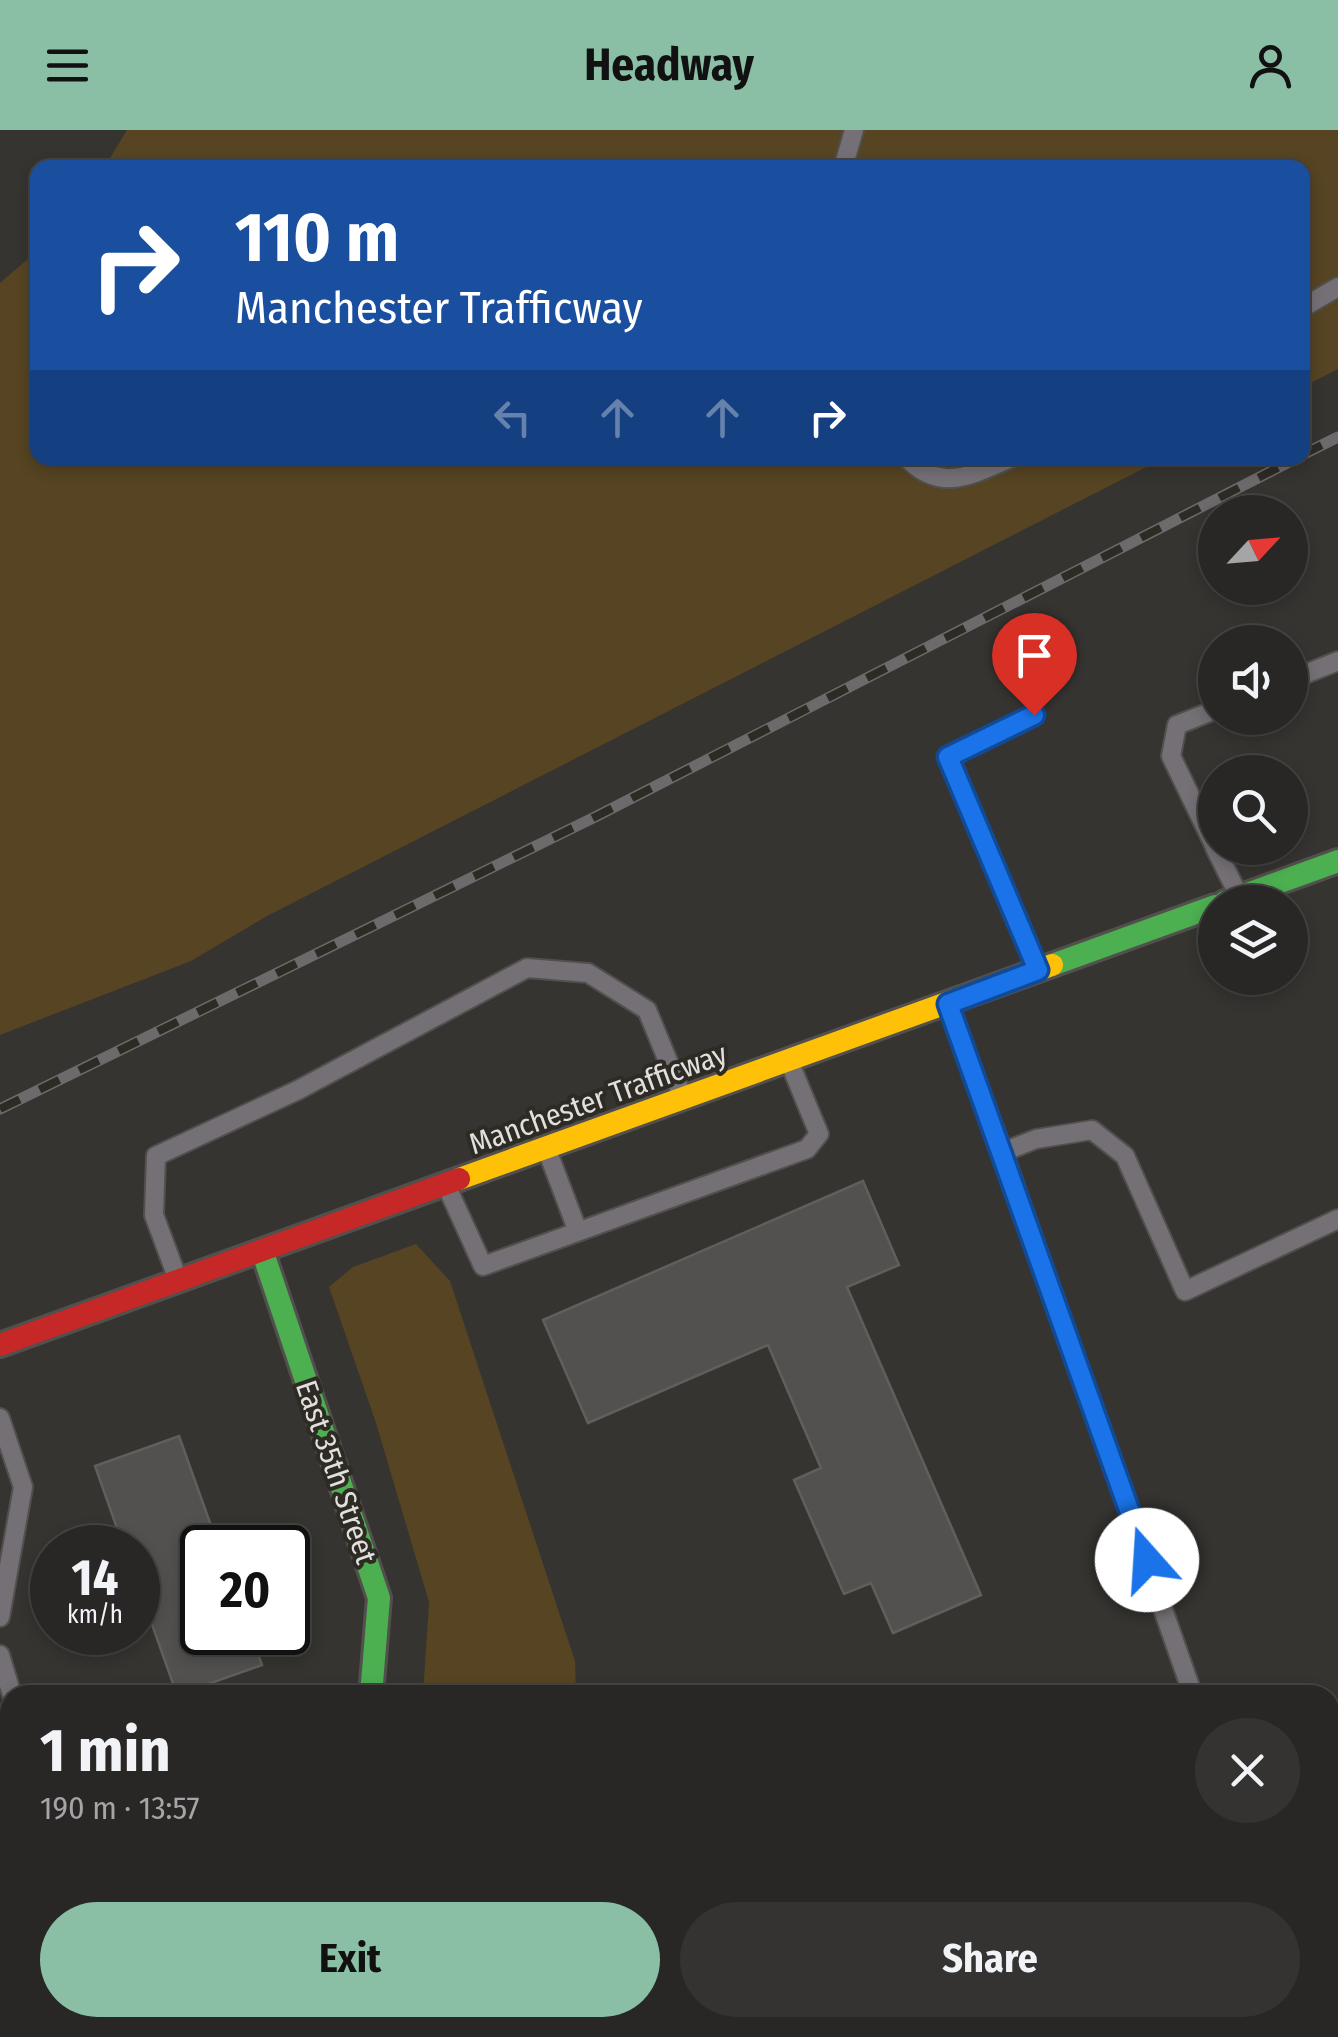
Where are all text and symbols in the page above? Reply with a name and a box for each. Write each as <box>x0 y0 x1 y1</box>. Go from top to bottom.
icon: menu <box>40 38 95 93</box>
text: Headway <box>584 38 754 92</box>
icon: person <box>1243 38 1298 93</box>
text: 110 m <box>235 196 399 280</box>
icon: right <box>70 200 200 330</box>
text: Manchester Trafficway <box>235 281 642 335</box>
icon: left <box>485 390 540 445</box>
icon: ahead <box>590 390 645 445</box>
icon: ahead <box>695 390 750 445</box>
icon: right <box>800 390 855 445</box>
north arrow <box>1198 495 1308 605</box>
map controls <box>1198 495 1308 995</box>
pin <box>992 613 1077 716</box>
button: sound <box>1198 625 1308 735</box>
icon: arrive <box>1007 628 1062 683</box>
button: search <box>1198 755 1308 865</box>
button: layers <box>1198 885 1308 995</box>
street label: Manchester Trafficway <box>464 1035 732 1162</box>
street label: East 35th Street <box>288 1376 384 1569</box>
position arrow <box>1095 1508 1199 1612</box>
speed limit sign: 20 <box>180 1525 310 1655</box>
text: 14 <box>72 1548 118 1608</box>
text: km/h <box>67 1600 123 1630</box>
text: 1 min <box>40 1715 171 1787</box>
button: close <box>1195 1718 1300 1823</box>
text: 190 m · 13:57 <box>40 1789 199 1827</box>
button: Exit <box>40 1902 660 2017</box>
button: Share <box>680 1902 1300 2017</box>

